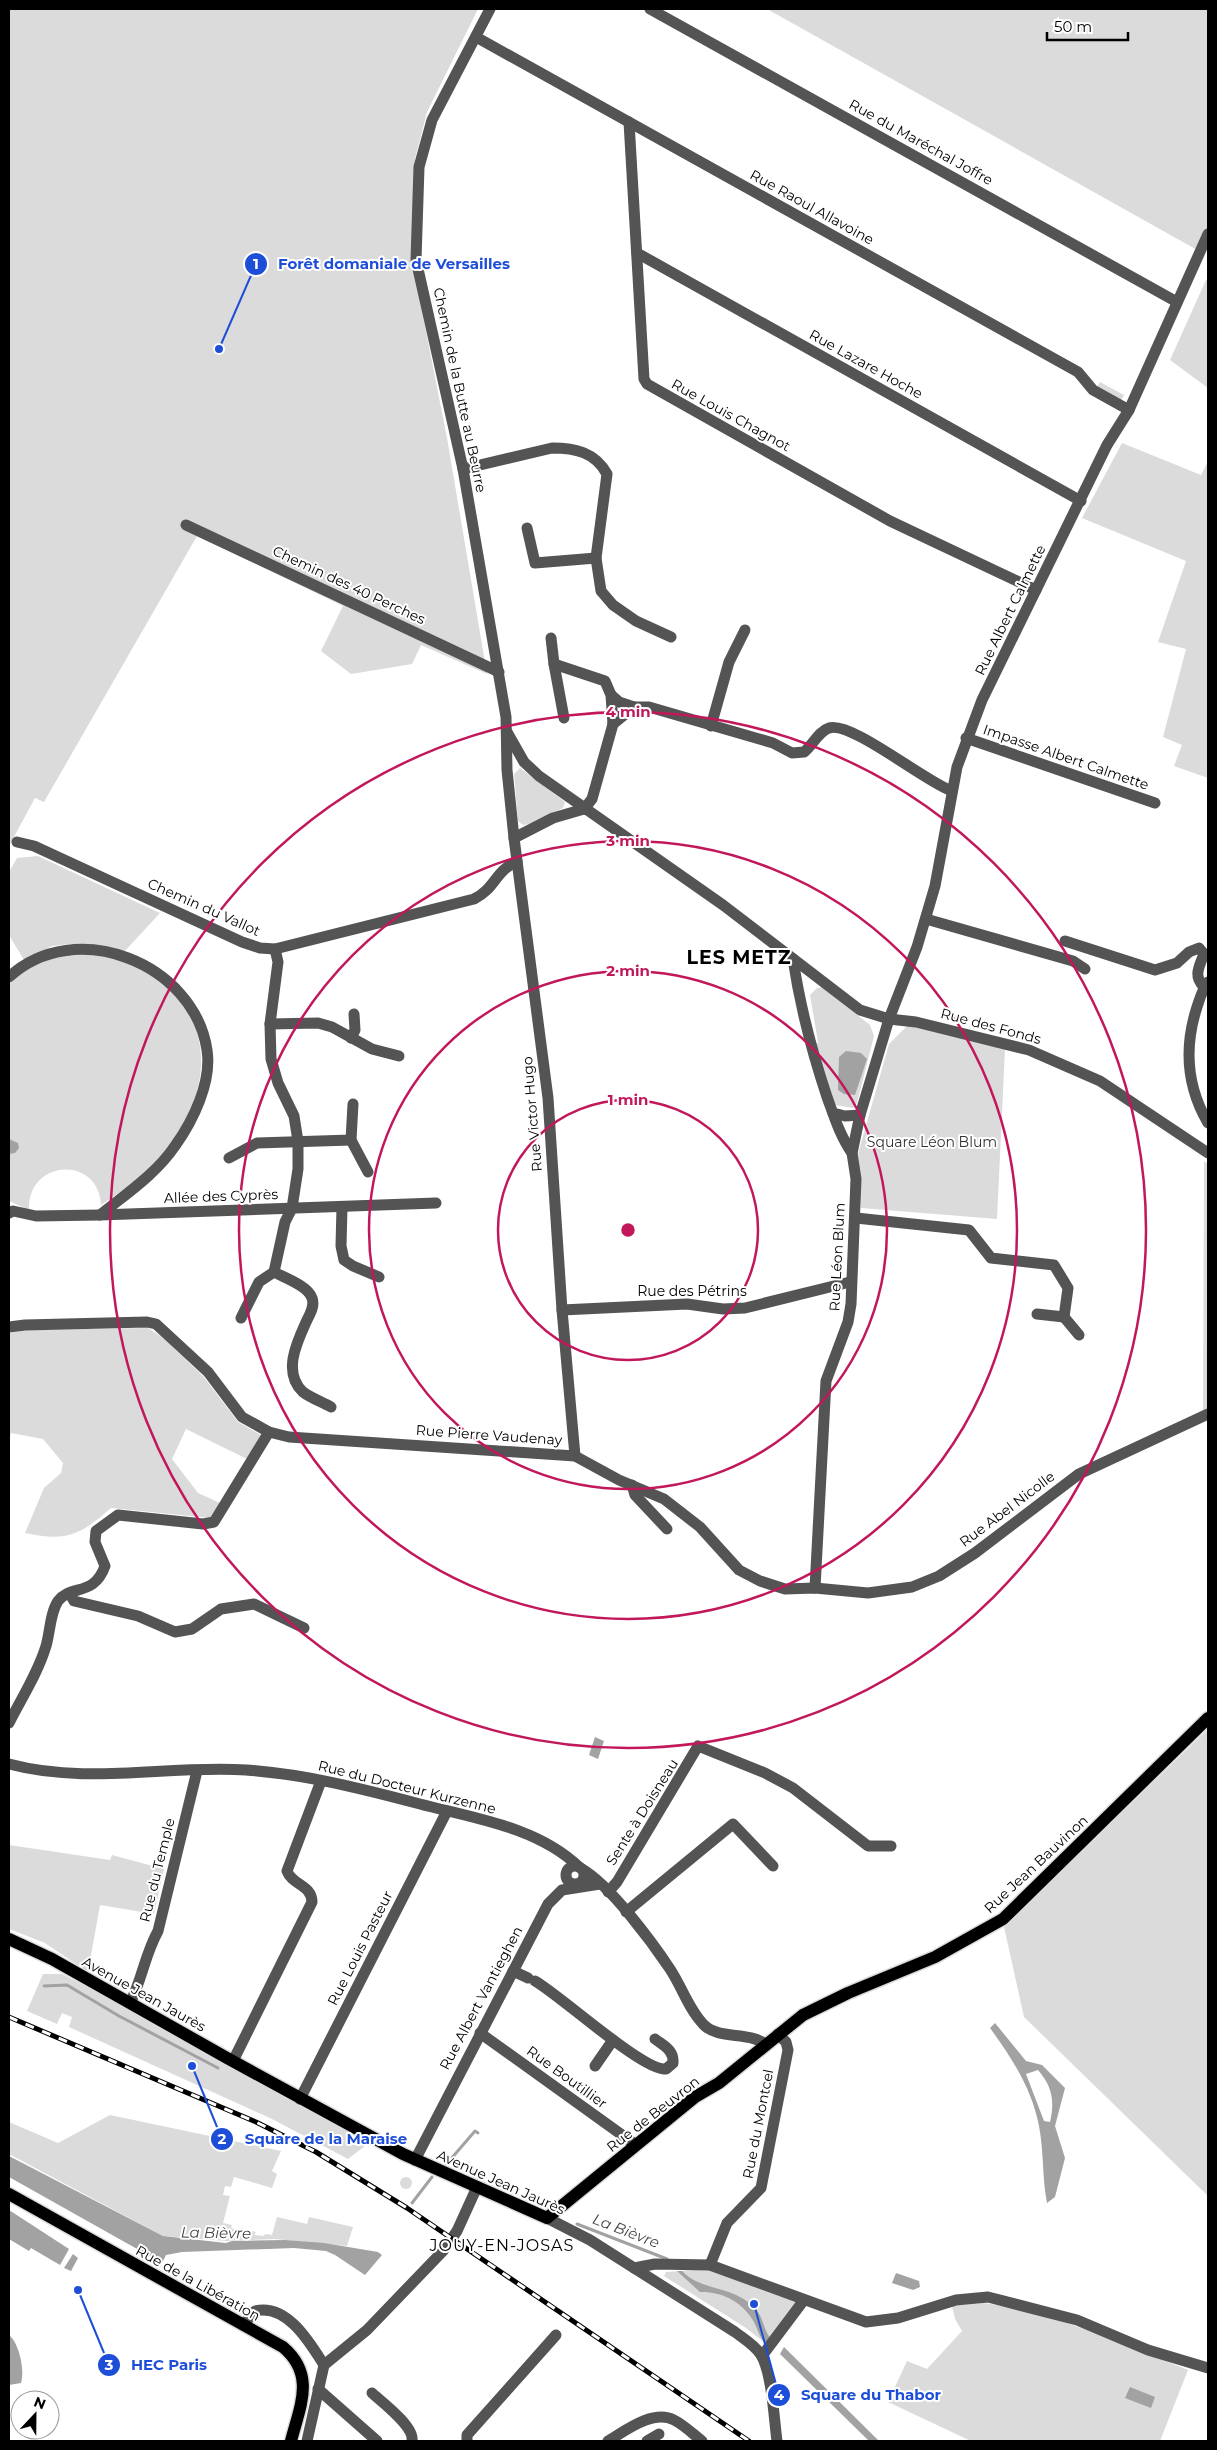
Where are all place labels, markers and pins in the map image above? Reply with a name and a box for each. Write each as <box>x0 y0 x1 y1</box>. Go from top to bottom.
callout: Forêt domaniale de Versailles <box>244 249 520 279</box>
centre of rings <box>619 1221 637 1239</box>
callout: Square de la Maraise <box>210 2124 417 2154</box>
callout: HEC Paris <box>96 2350 217 2380</box>
callout: Square du Thabor <box>766 2380 951 2410</box>

